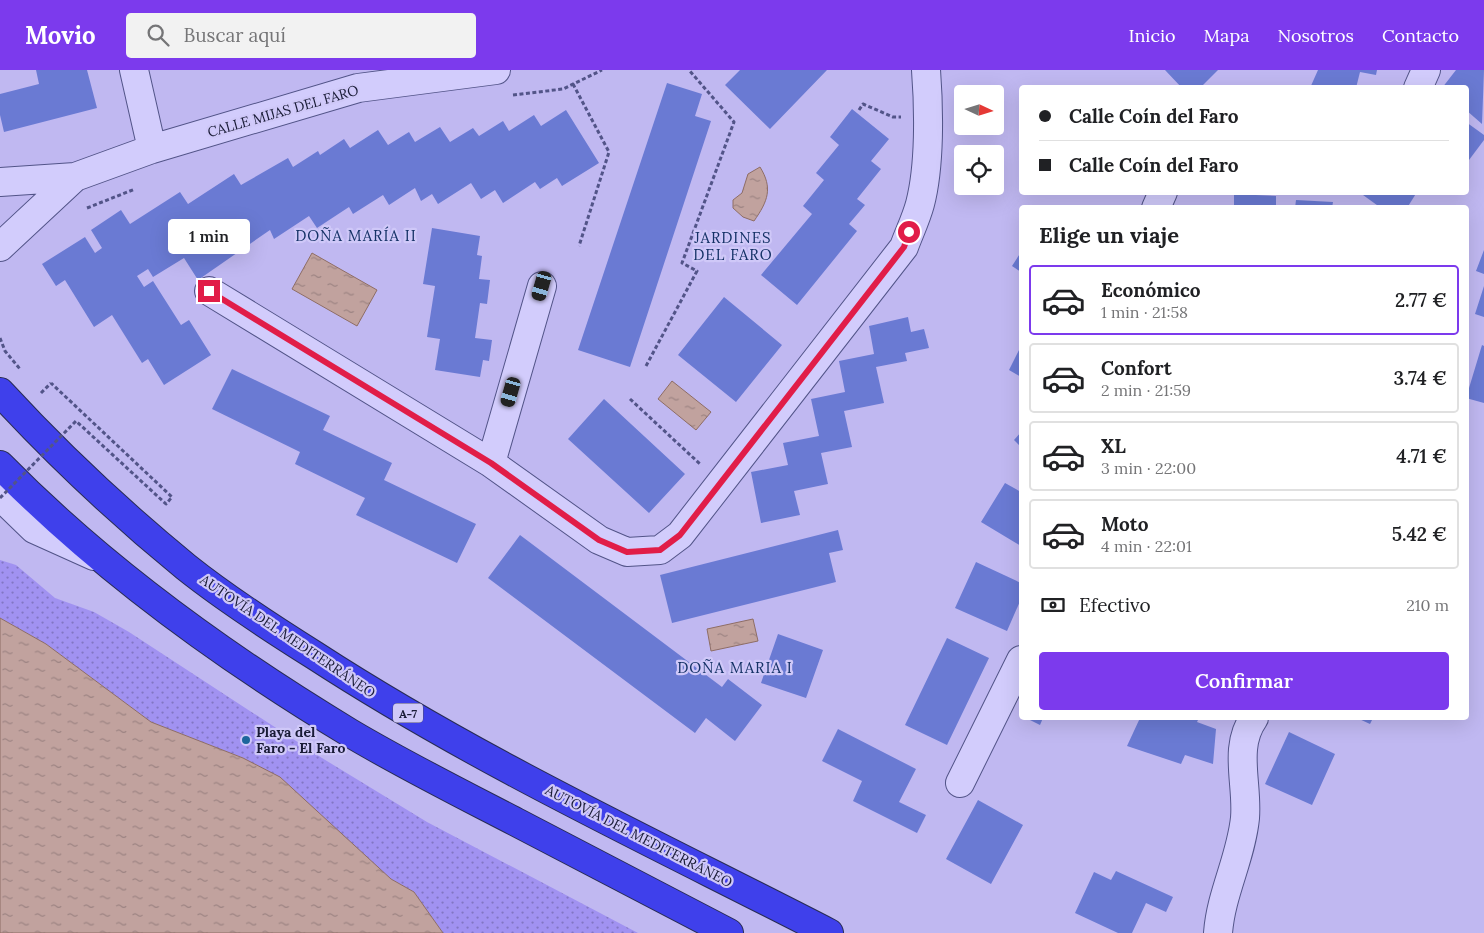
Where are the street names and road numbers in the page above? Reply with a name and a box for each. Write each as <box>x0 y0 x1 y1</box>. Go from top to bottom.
street label: CALLE MIJAS DEL FARO <box>205 81 361 141</box>
street label: AUTOVÍA DEL MEDITERRÁNEO <box>196 570 379 702</box>
road number: A-7 <box>393 704 423 722</box>
street label: AUTOVÍA DEL MEDITERRÁNEO <box>541 780 736 891</box>

